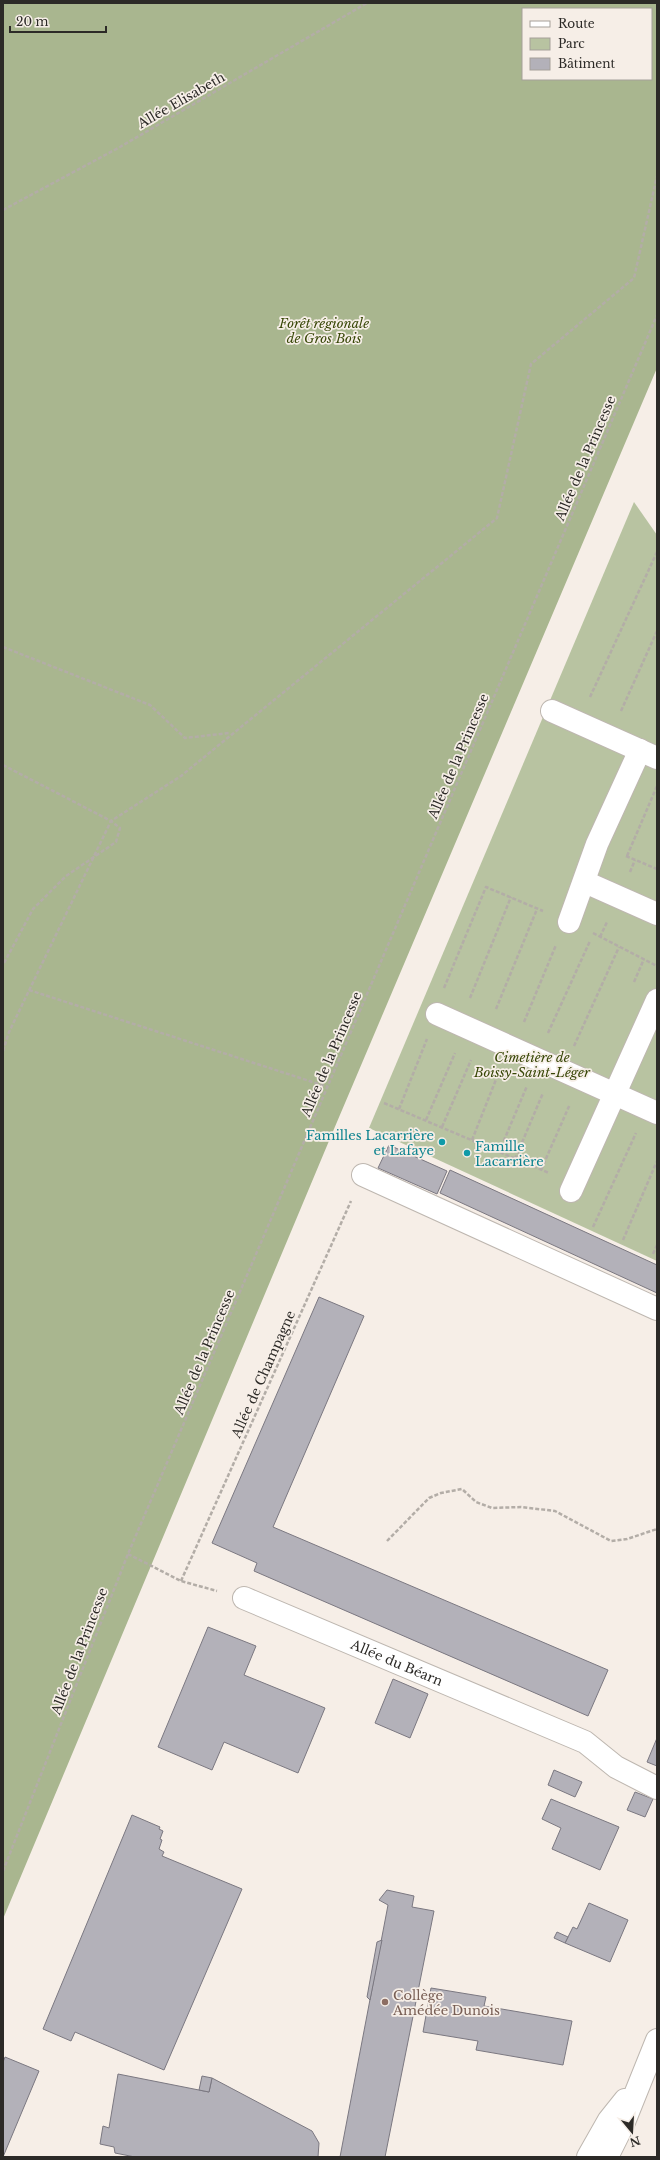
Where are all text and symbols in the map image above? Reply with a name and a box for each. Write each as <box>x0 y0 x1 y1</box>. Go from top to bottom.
scale bar <box>10 8 106 34</box>
legend <box>522 8 652 80</box>
text: 20 m <box>16 14 48 29</box>
text: Route <box>558 16 595 31</box>
text: Parc <box>558 36 585 51</box>
text: Bâtiment <box>558 56 616 71</box>
street label: Allée Elisabeth <box>134 69 228 133</box>
park label: Forêt régionale de Gros Bois <box>278 315 369 347</box>
street label: Allée de la Princesse <box>551 393 620 524</box>
street label: Allée de la Princesse <box>424 691 493 822</box>
street label: Allée de la Princesse <box>297 989 366 1120</box>
park label: Cimetière de Boissy-Saint-Léger <box>473 1049 591 1081</box>
place label: Familles Lacarrière et Lafaye <box>306 1127 434 1159</box>
marker: Familles Lacarrière et Lafaye <box>437 1137 447 1147</box>
place label: Famille Lacarrière <box>475 1138 544 1170</box>
marker: Famille Lacarrière <box>462 1148 472 1158</box>
street label: Allée de la Princesse <box>170 1287 239 1418</box>
street label: Allée de Champagne <box>227 1308 299 1442</box>
street label: Allée de la Princesse <box>47 1585 111 1718</box>
street label: Allée du Béarn <box>347 1636 445 1690</box>
place label: Collège Amédée Dunois <box>392 1987 500 2019</box>
marker: Collège Amédée Dunois <box>380 1997 390 2007</box>
north arrow <box>612 2112 652 2152</box>
text: N <box>627 2133 642 2150</box>

